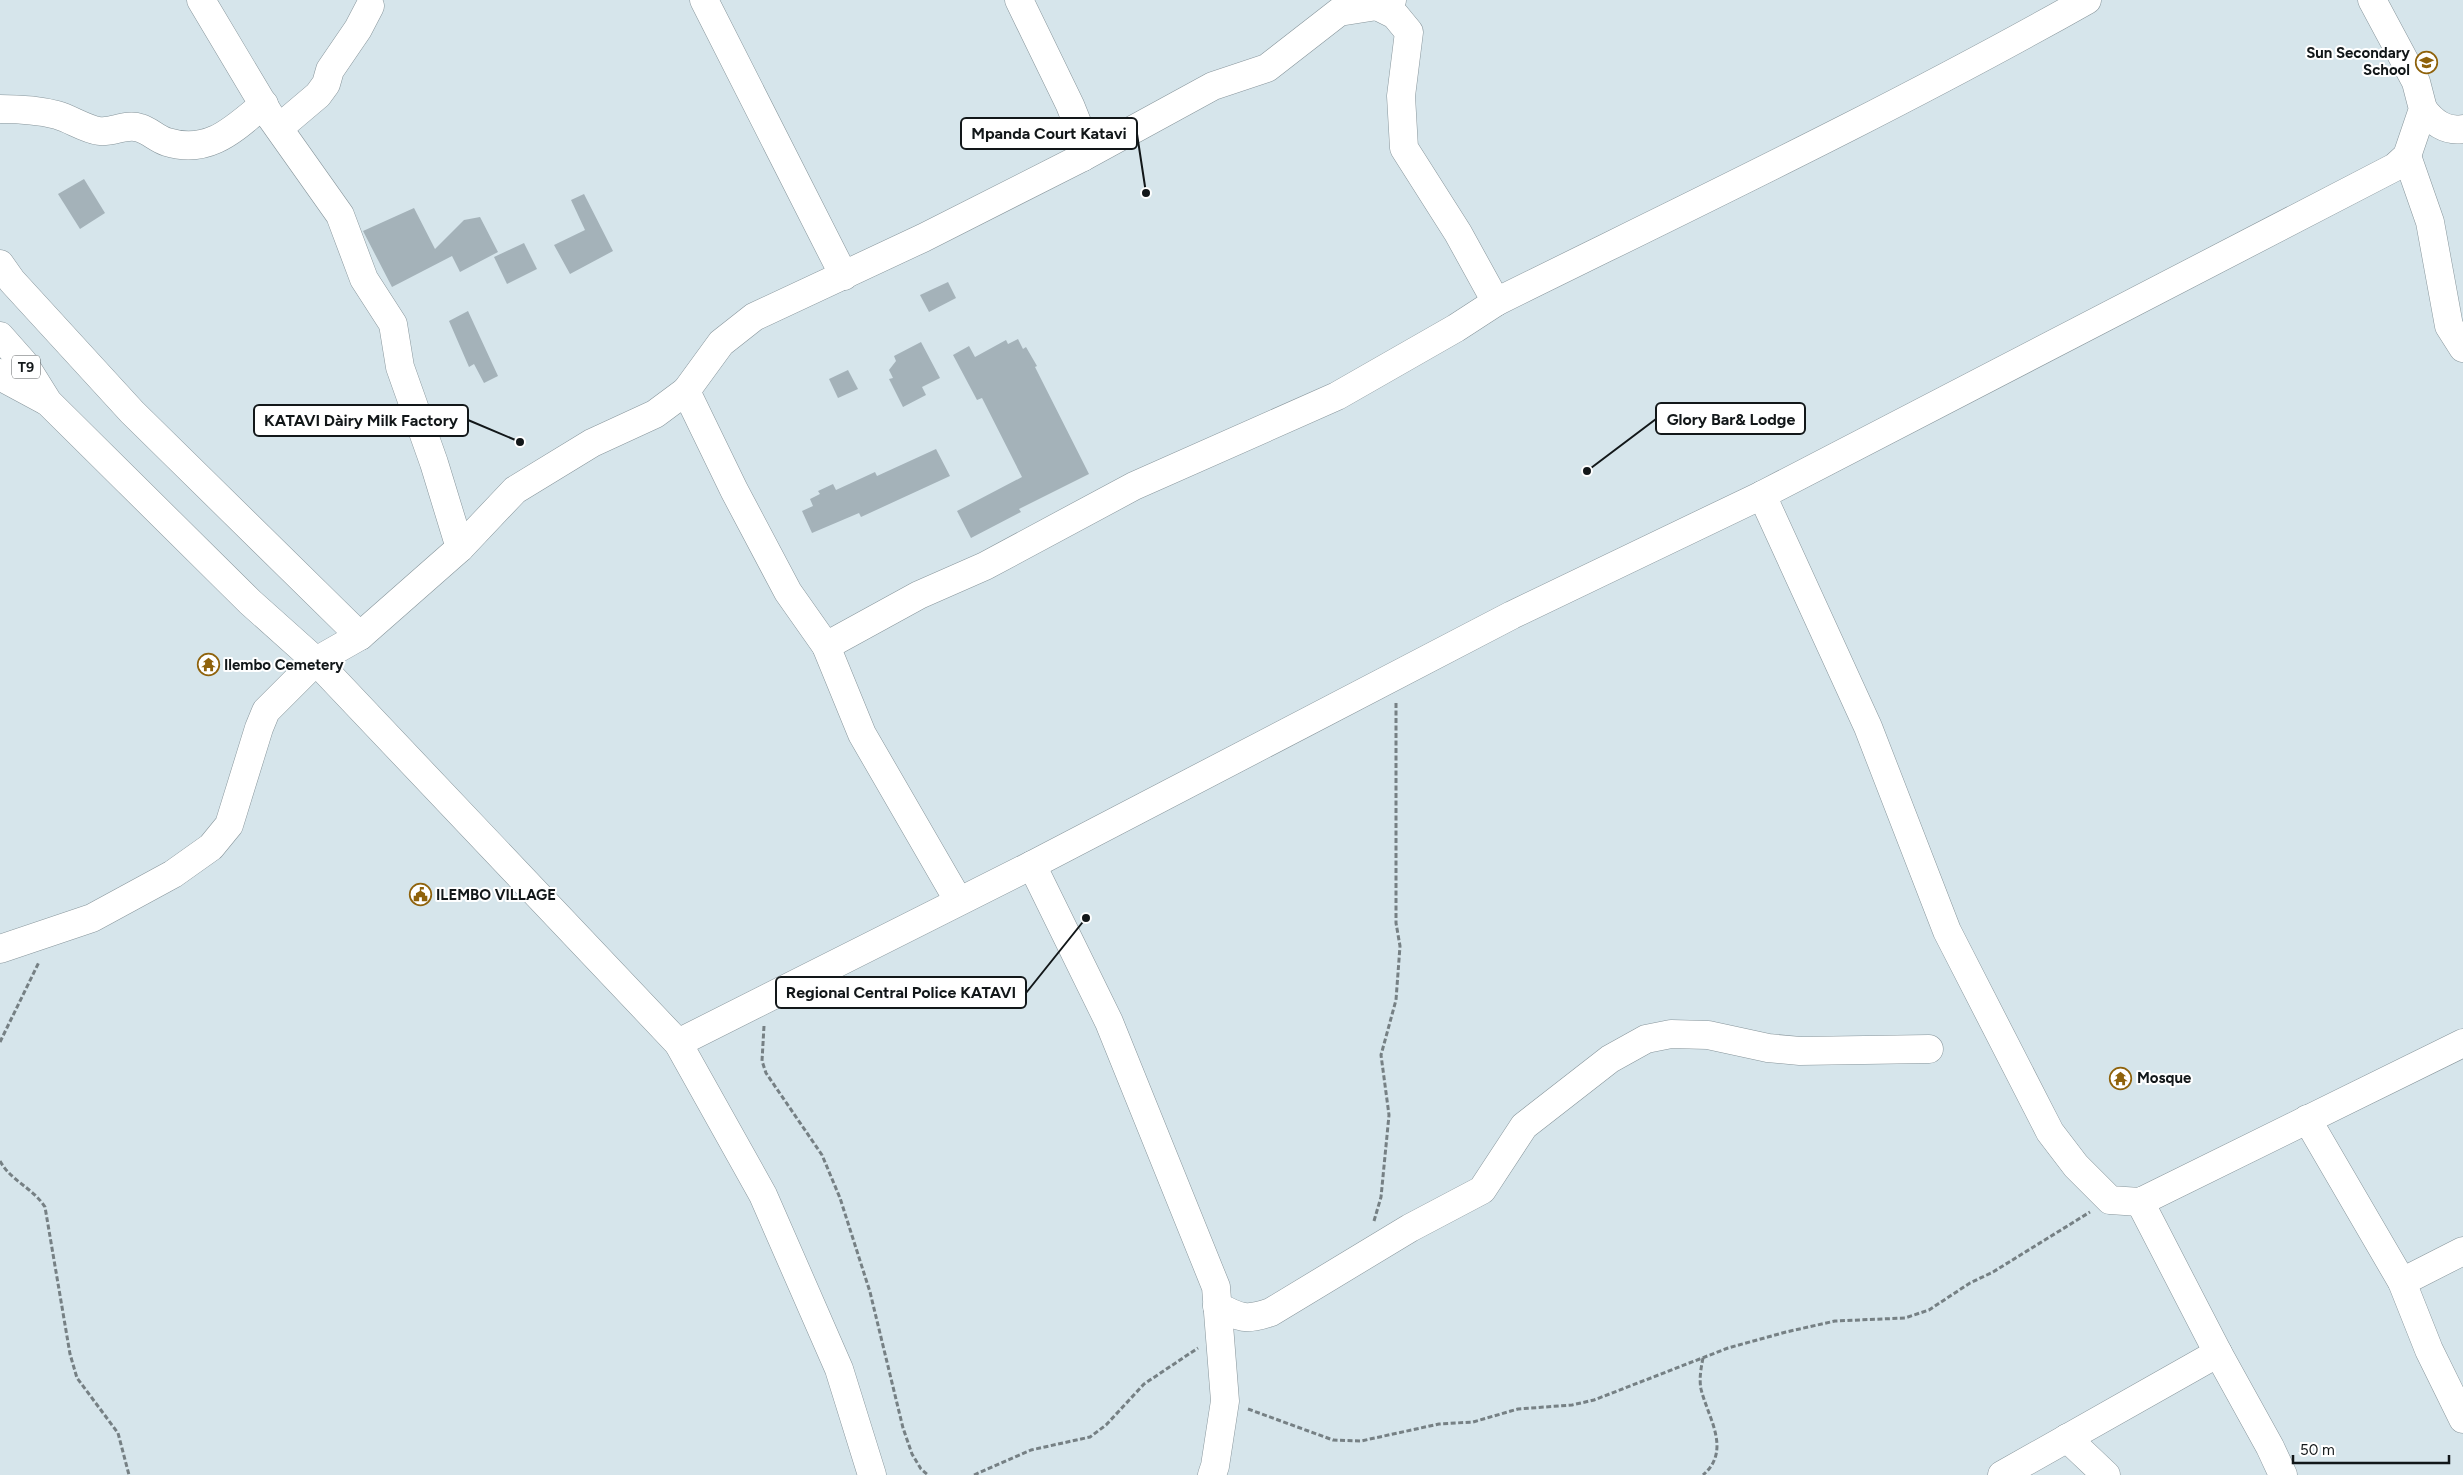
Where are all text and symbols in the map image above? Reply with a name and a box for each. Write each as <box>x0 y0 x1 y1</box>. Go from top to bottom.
place label: Sun Secondary School <box>2306 44 2410 79</box>
school or university icon: Sun Secondary School <box>2414 50 2438 74</box>
callout: Mpanda Court Katavi <box>961 118 1137 149</box>
text: Mpanda Court Katavi <box>971 124 1127 143</box>
road number: T9 <box>12 356 40 378</box>
callout: Glory Bar& Lodge <box>1656 403 1805 434</box>
callout: KATAVI Dàiry Milk Factory <box>254 405 468 436</box>
text: Glory Bar& Lodge <box>1667 410 1795 429</box>
text: KATAVI Dàiry Milk Factory <box>264 411 459 430</box>
temple icon: Ilembo Cemetery <box>196 653 220 677</box>
place label: Ilembo Cemetery <box>224 656 344 674</box>
public building icon: ILEMBO VILLAGE <box>408 883 432 907</box>
place label: ILEMBO VILLAGE <box>436 886 556 904</box>
callout: Regional Central Police KATAVI <box>776 977 1026 1008</box>
text: Regional Central Police KATAVI <box>786 983 1016 1002</box>
temple icon: Mosque <box>2109 1066 2133 1090</box>
place label: Mosque <box>2137 1069 2192 1087</box>
scale bar <box>2293 1432 2449 1464</box>
text: 50 m <box>2300 1441 2335 1459</box>

